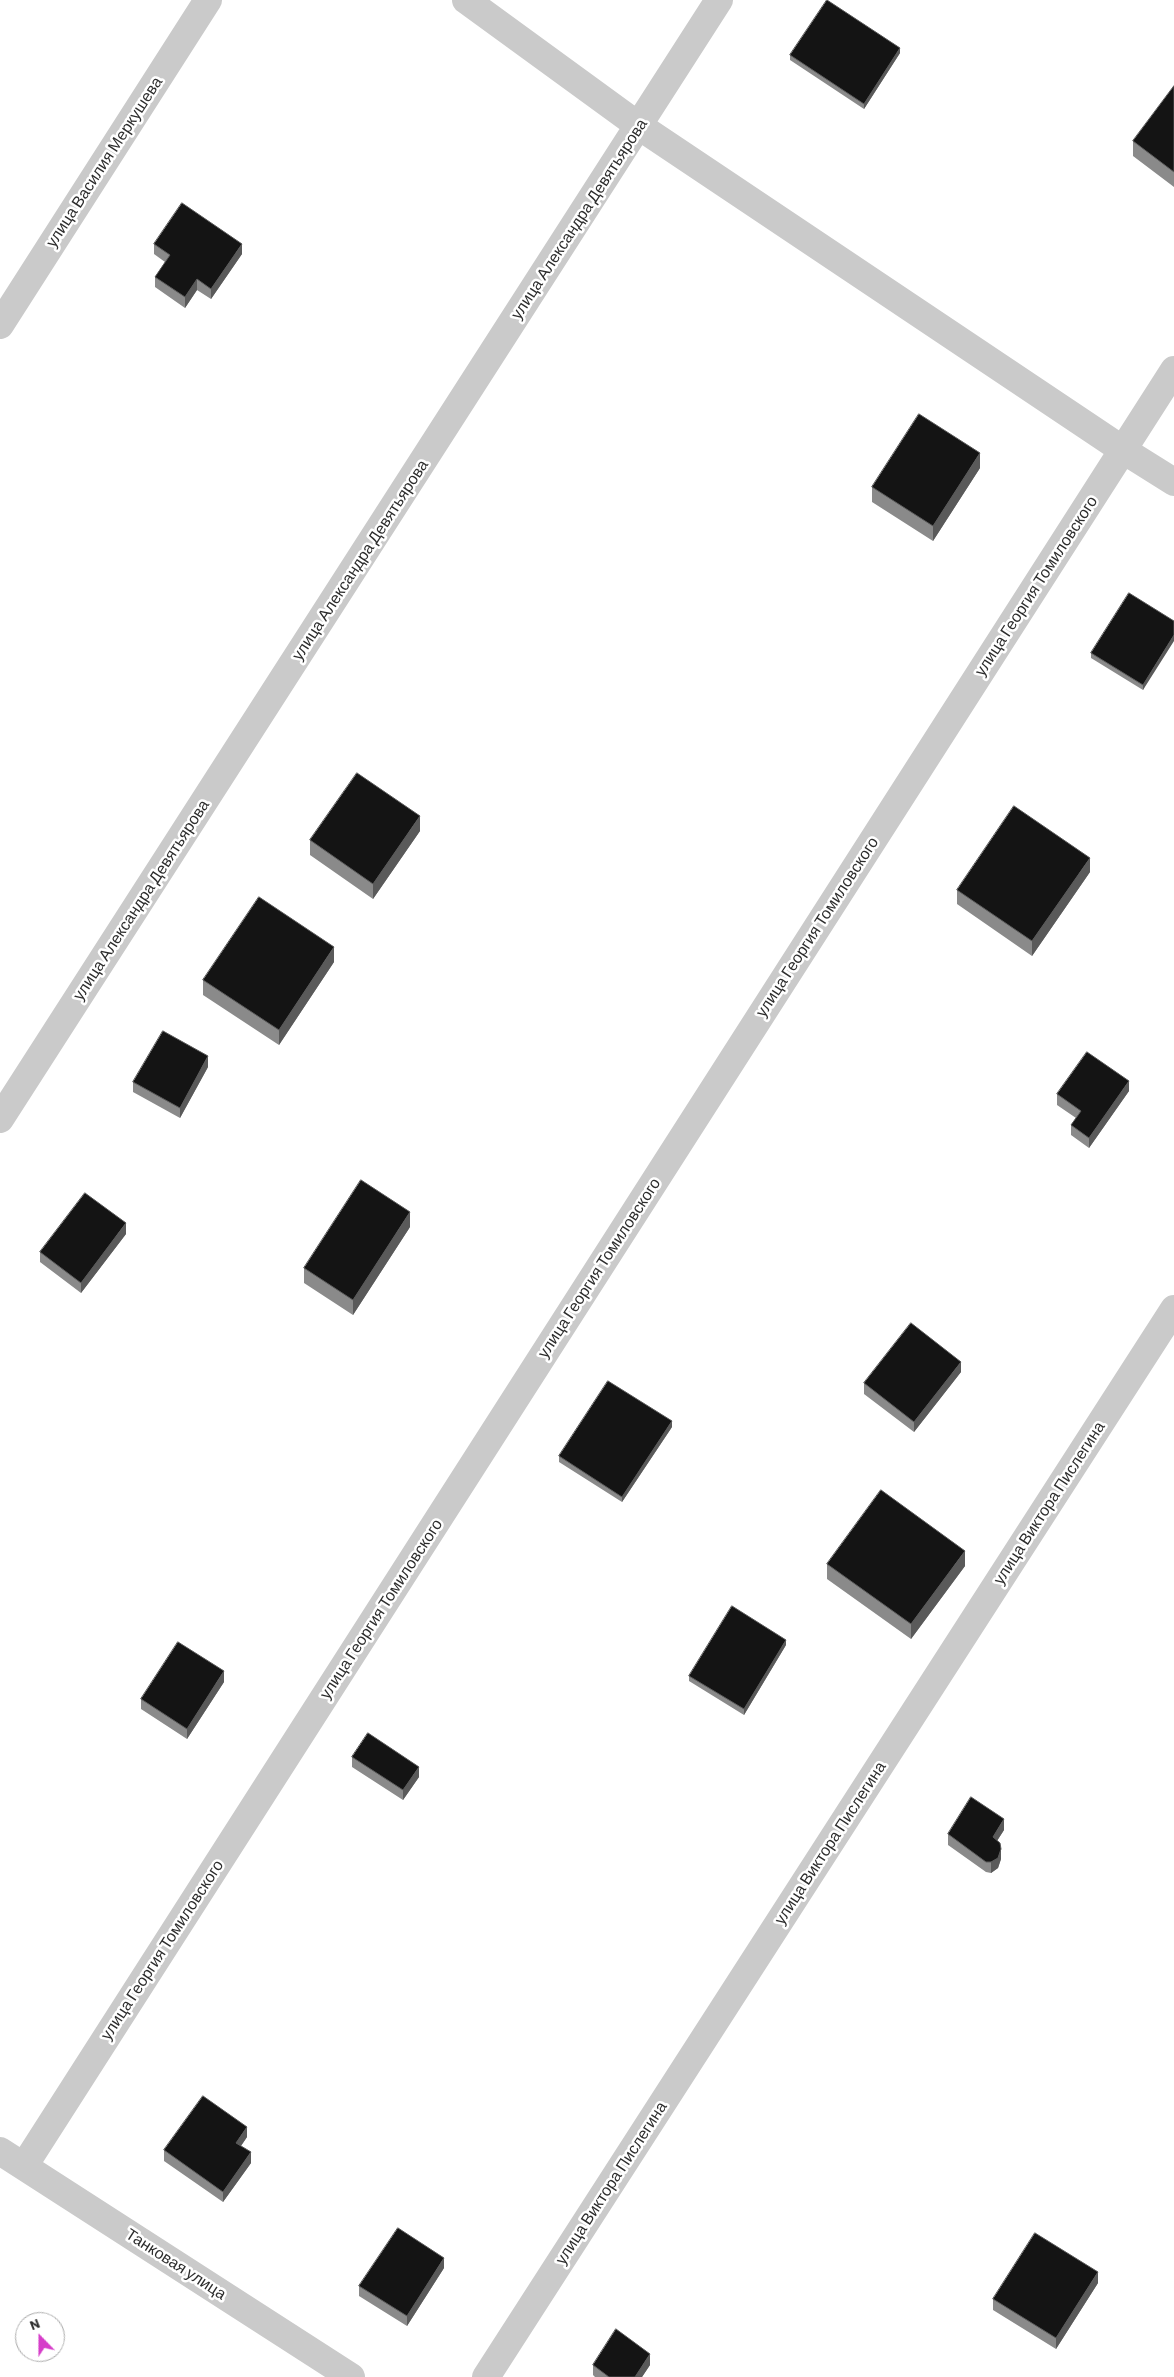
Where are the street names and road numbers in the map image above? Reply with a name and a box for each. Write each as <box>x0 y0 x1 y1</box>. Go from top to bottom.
street label: улица Василия Меркушева <box>42 73 166 251</box>
street label: улица Александра Девятьярова <box>507 115 651 323</box>
street label: улица Александра Девятьярова <box>288 456 432 664</box>
street label: улица Георгия Томиловского <box>971 492 1101 680</box>
street label: улица Александра Девятьярова <box>69 796 213 1004</box>
street label: улица Георгия Томиловского <box>752 833 882 1021</box>
street label: улица Георгия Томиловского <box>534 1174 664 1362</box>
street label: улица Виктора Пислегина <box>989 1418 1109 1588</box>
street label: улица Георгия Томиловского <box>316 1515 446 1703</box>
street label: улица Виктора Пислегина <box>770 1758 890 1928</box>
street label: улица Георгия Томиловского <box>97 1856 227 2044</box>
street label: улица Виктора Пислегина <box>551 2098 671 2268</box>
street label: Танковая улица <box>122 2224 230 2304</box>

